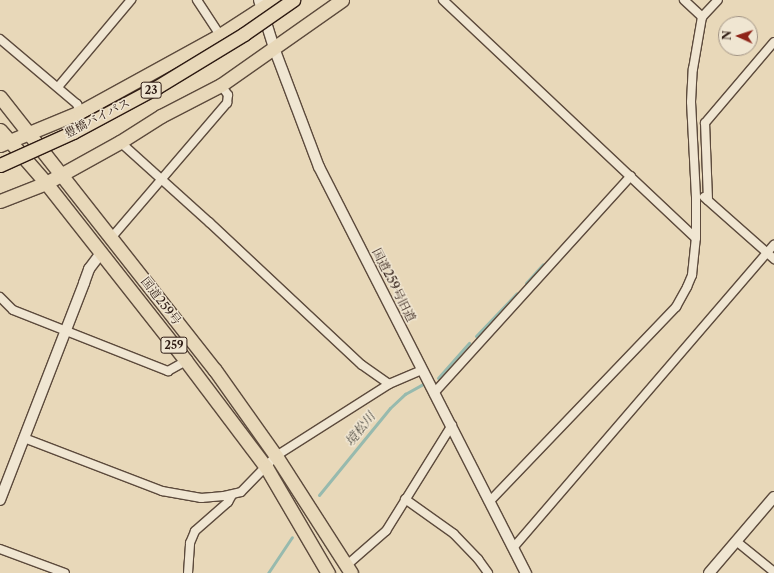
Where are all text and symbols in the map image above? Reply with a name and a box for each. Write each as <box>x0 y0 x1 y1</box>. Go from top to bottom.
north arrow <box>718 16 758 56</box>
text: N <box>720 30 734 41</box>
road number: 23 <box>140 81 162 99</box>
street label: 豊橋バイパス <box>62 95 132 141</box>
street label: 国道259号旧道 <box>369 246 419 324</box>
street label: 国道259号 <box>138 274 184 328</box>
road number: 259 <box>160 336 188 354</box>
water label: 境松川 <box>342 409 378 449</box>

